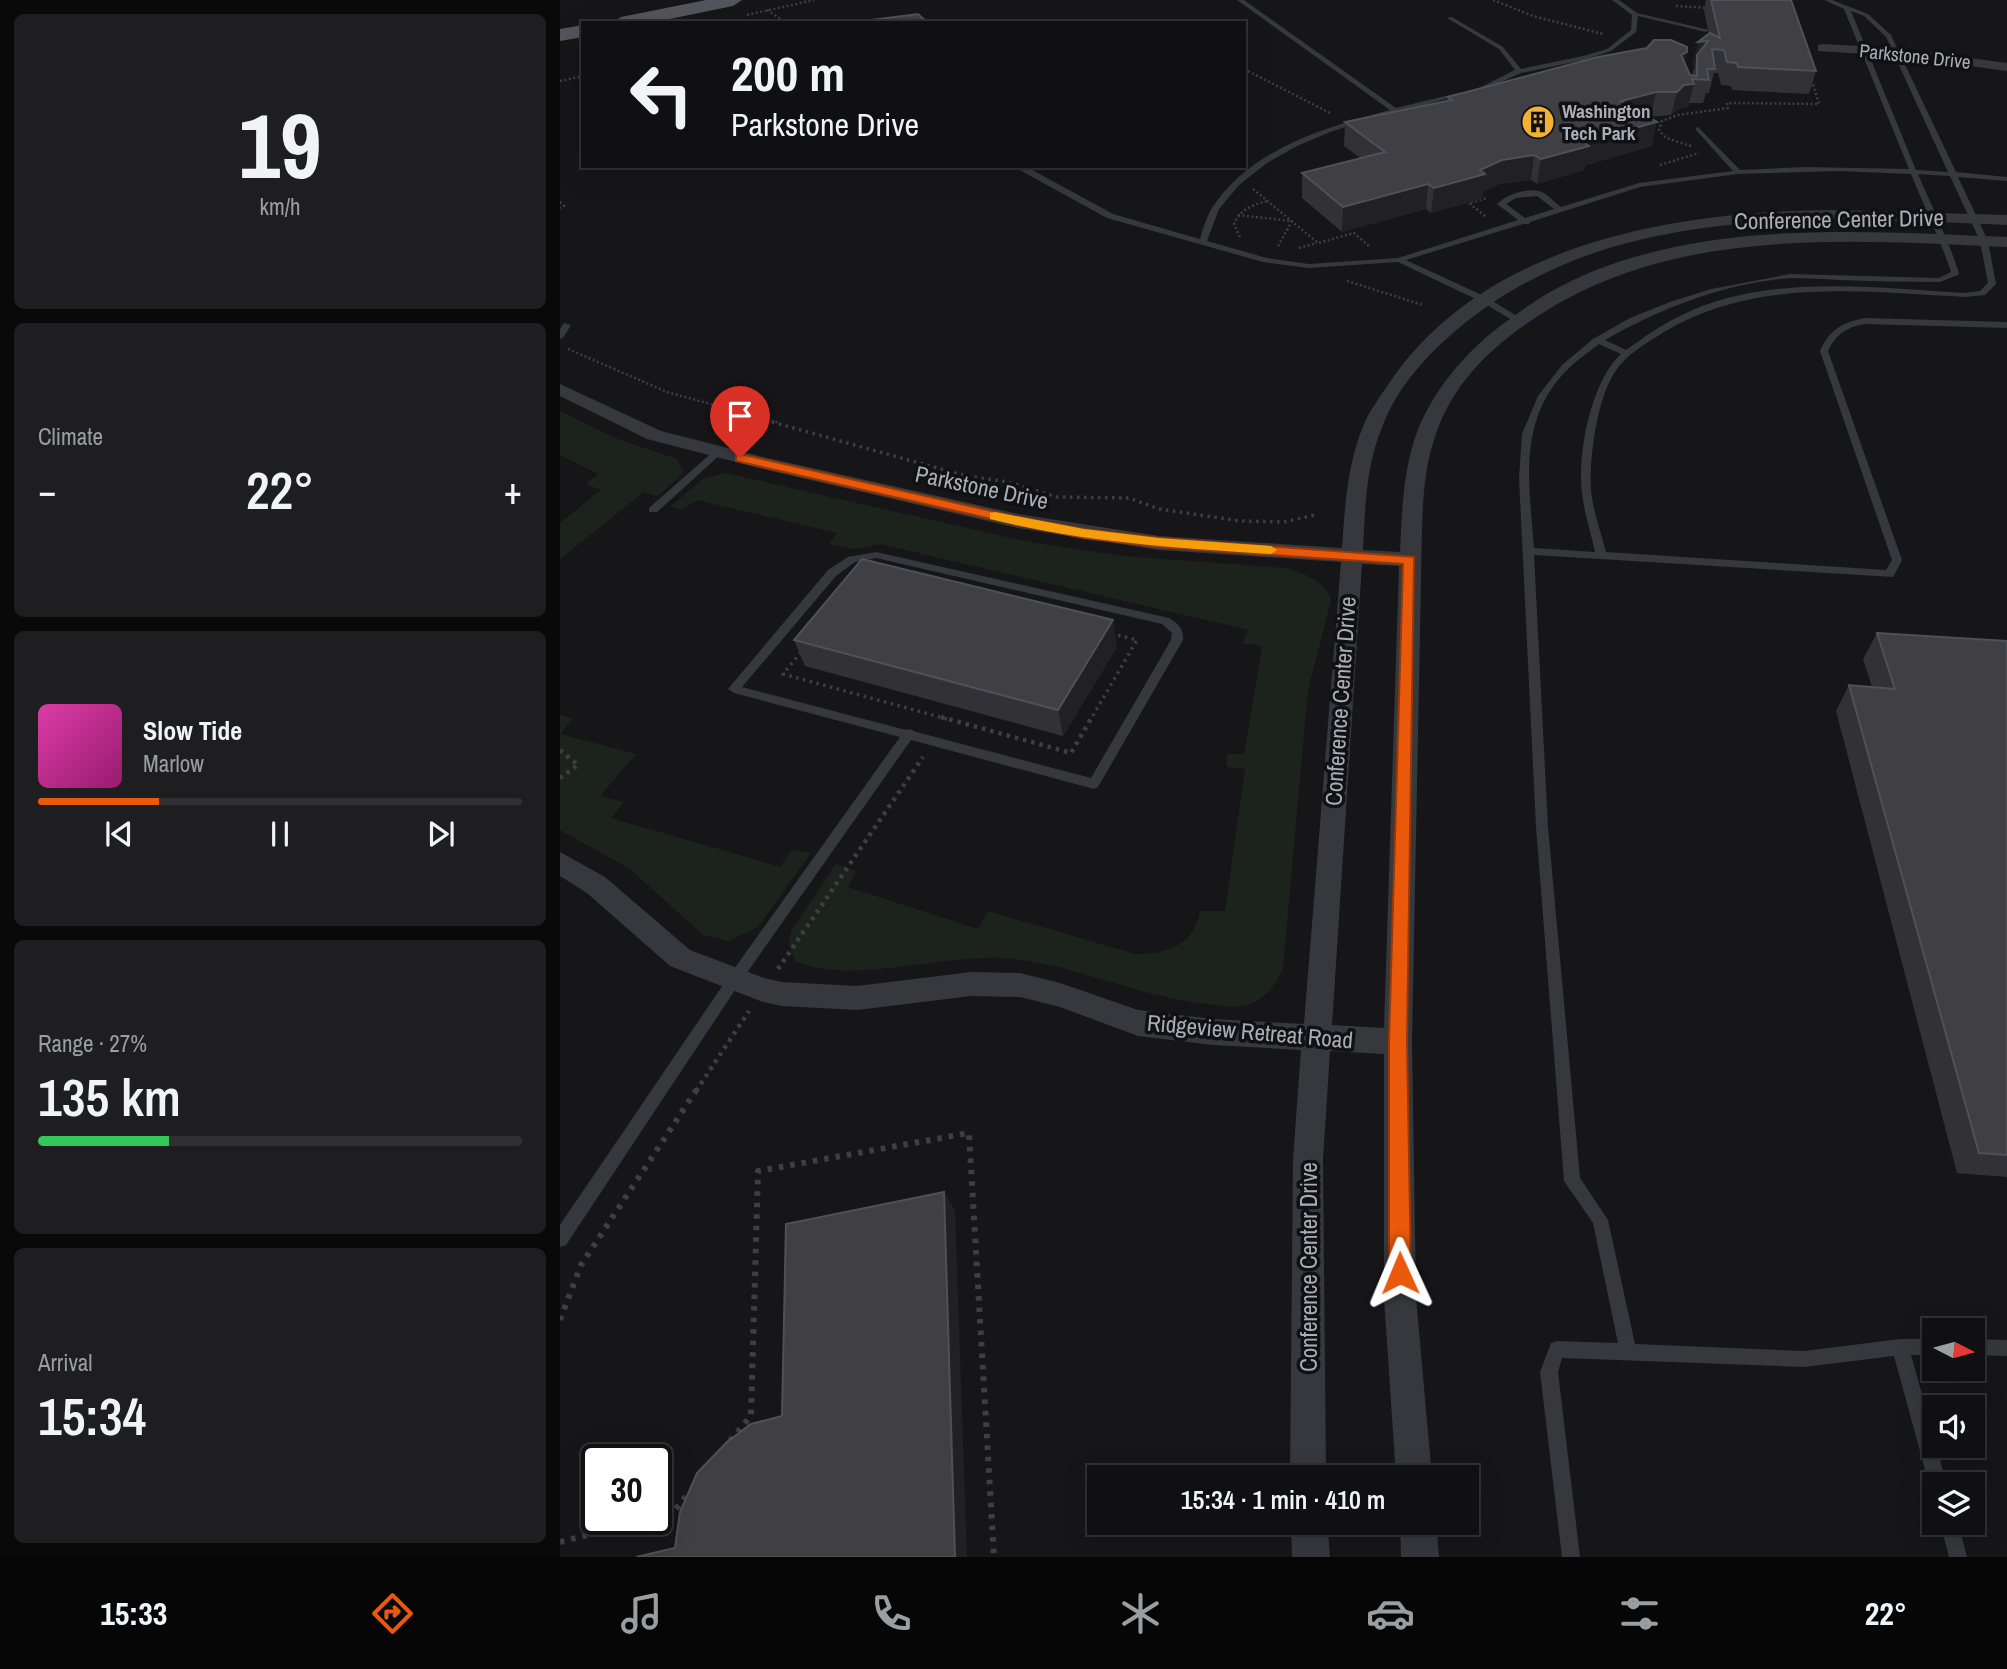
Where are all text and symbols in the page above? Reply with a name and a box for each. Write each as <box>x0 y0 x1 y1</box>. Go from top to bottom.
street label: Parkstone Drive <box>1858 37 1972 75</box>
text: 200 m <box>731 40 845 106</box>
icon: left <box>616 49 707 140</box>
text: 19 <box>239 84 322 206</box>
place label: Washington Tech Park <box>1562 98 1651 146</box>
text: Parkstone Drive <box>731 103 919 146</box>
building icon: Washington Tech Park <box>1519 103 1557 141</box>
text: km/h <box>260 191 300 222</box>
street label: Conference Center Drive <box>1734 202 1944 236</box>
pin <box>710 386 770 458</box>
icon: arrive <box>721 397 759 435</box>
text: Climate <box>38 421 103 452</box>
text: 22° <box>246 455 314 525</box>
street label: Parkstone Drive <box>913 458 1051 516</box>
text: − <box>38 465 56 516</box>
text: + <box>504 465 522 516</box>
street label: Conference Center Drive <box>1317 595 1363 807</box>
text: Slow Tide <box>143 713 242 748</box>
text: Marlow <box>143 748 204 779</box>
icon: previous <box>100 815 138 853</box>
icon: pause <box>261 815 299 853</box>
icon: next <box>422 815 460 853</box>
street label: Ridgeview Retreat Road <box>1146 1007 1354 1055</box>
text: Range · 27% <box>38 1028 147 1059</box>
text: 135 km <box>38 1062 181 1132</box>
street label: Conference Center Drive <box>1293 1162 1324 1372</box>
position arrow <box>1363 1236 1437 1310</box>
north arrow <box>1922 1318 1984 1381</box>
map controls <box>1922 1318 1985 1535</box>
text: Arrival <box>38 1347 93 1378</box>
text: 15:34 <box>38 1381 146 1451</box>
button: sound <box>1922 1395 1985 1458</box>
speed limit sign: 30 <box>581 1444 672 1535</box>
button: layers <box>1922 1472 1985 1535</box>
text: 15:34 · 1 min · 410 m <box>1181 1482 1385 1517</box>
icon: directions <box>368 1589 417 1638</box>
icon: music <box>617 1589 666 1638</box>
icon: phone <box>867 1589 916 1638</box>
icon: climate <box>1116 1589 1165 1638</box>
icon: car <box>1366 1589 1415 1638</box>
icon: filters <box>1615 1589 1664 1638</box>
text: 15:33 <box>100 1592 167 1635</box>
text: 22° <box>1865 1592 1907 1635</box>

